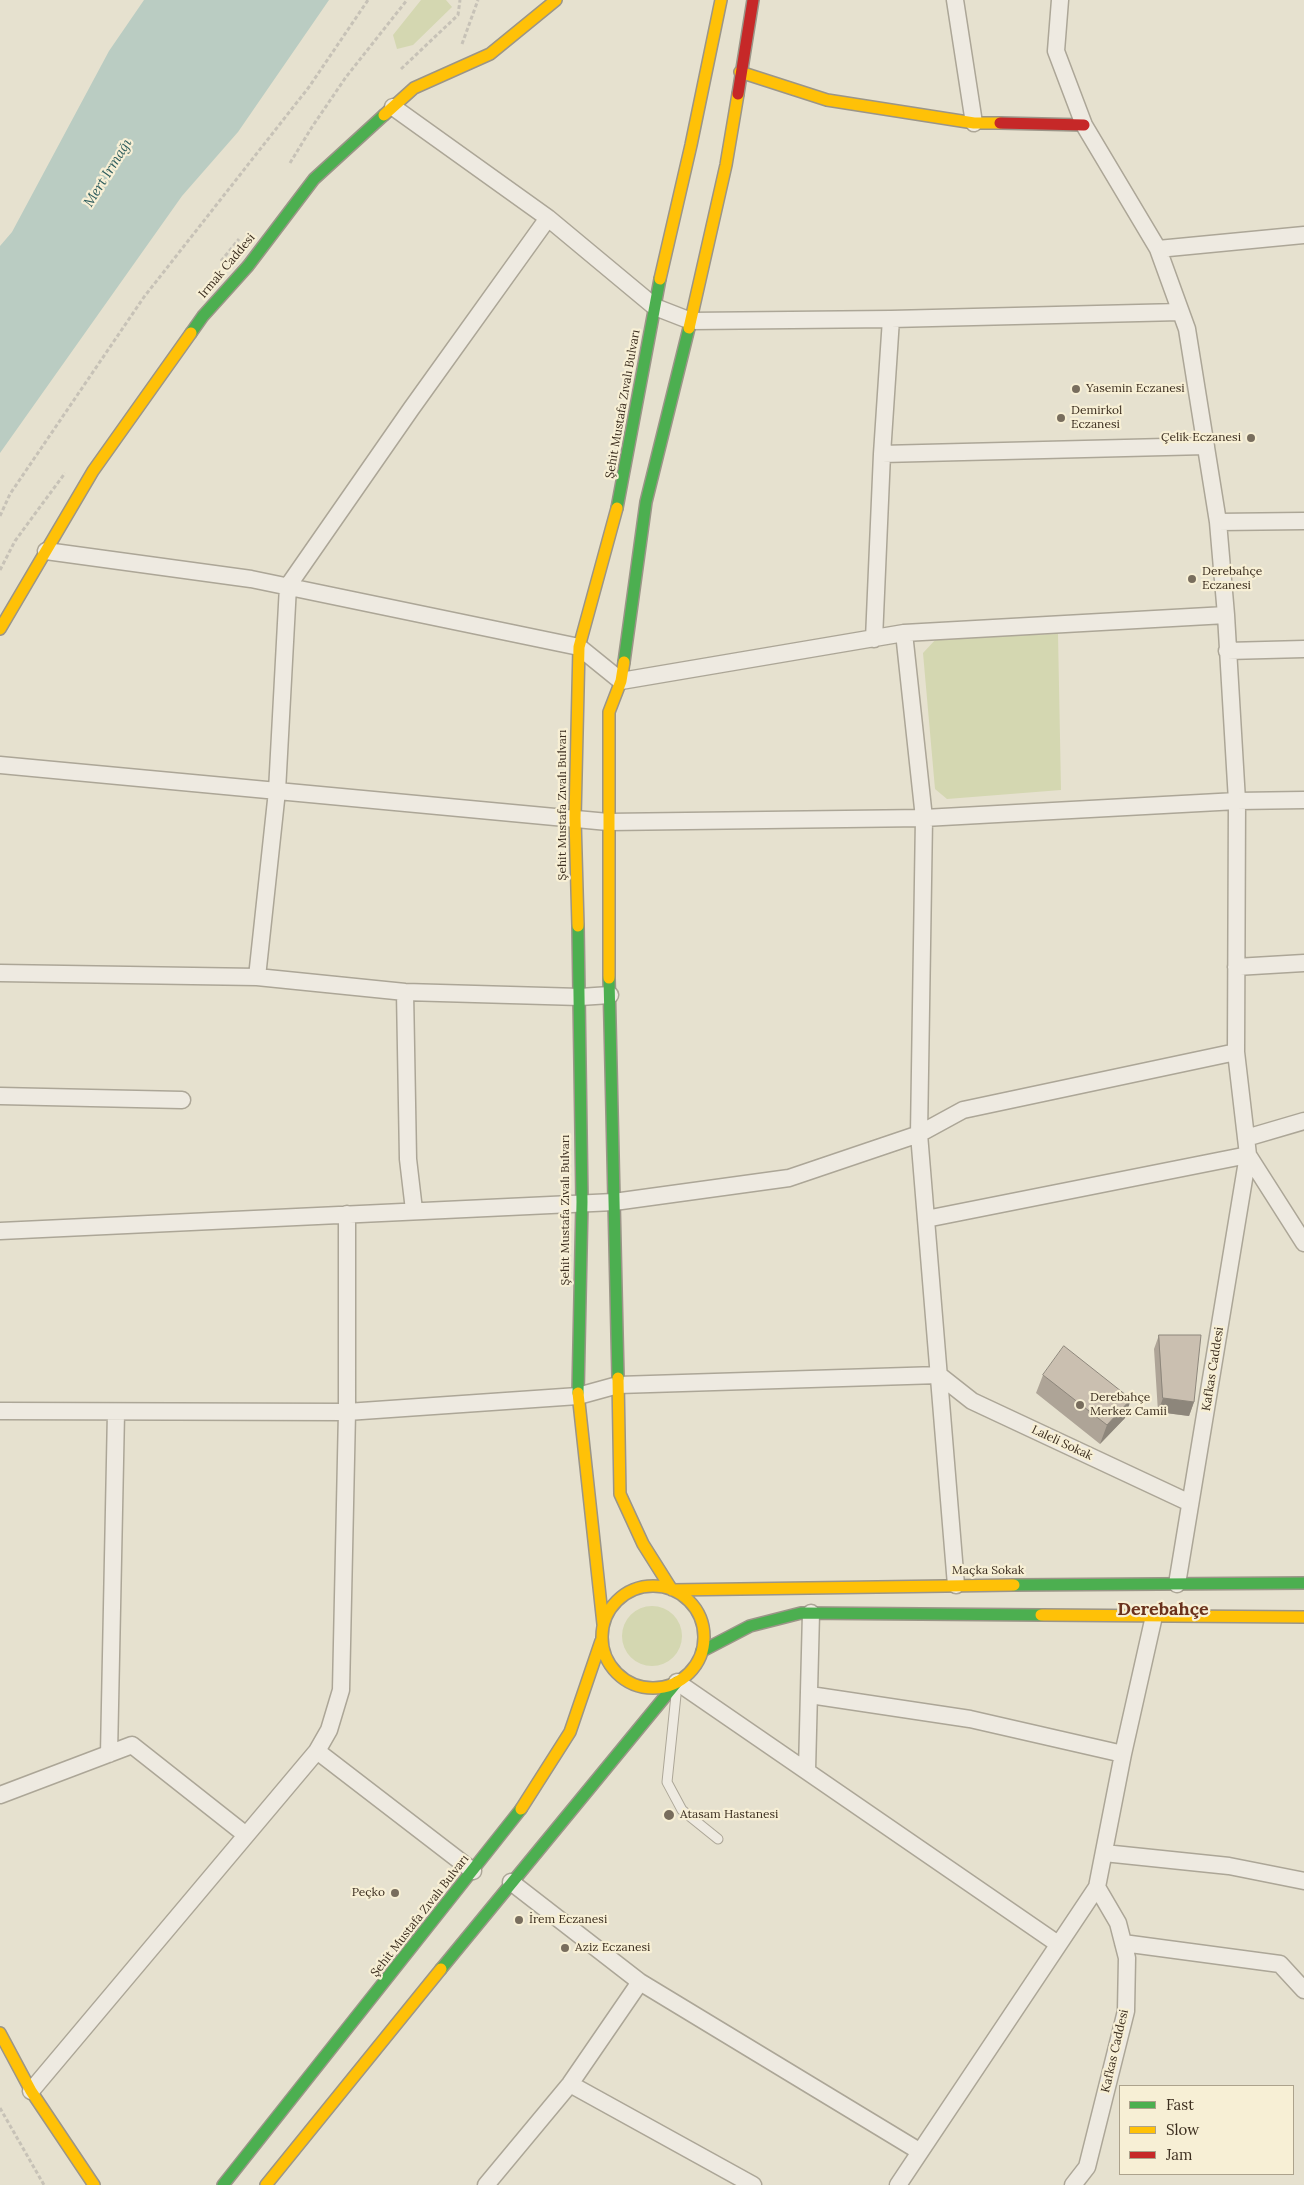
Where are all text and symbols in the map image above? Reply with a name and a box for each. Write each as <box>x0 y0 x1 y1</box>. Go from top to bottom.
water label: Mert Irmağı <box>80 136 136 210</box>
street label: Irmak Caddesi <box>196 231 258 301</box>
street label: Şehit Mustafa Zıvalı Bulvarı <box>603 328 643 480</box>
place label: Yasemin Eczanesi <box>1086 382 1185 396</box>
marker: Yasemin Eczanesi <box>1070 383 1082 395</box>
place label: Demirkol Eczanesi <box>1071 404 1122 432</box>
marker: Demirkol Eczanesi <box>1055 412 1067 424</box>
place label: Çelik Eczanesi <box>1161 431 1241 445</box>
marker: Çelik Eczanesi <box>1245 432 1257 444</box>
place label: Derebahçe Eczanesi <box>1202 565 1262 593</box>
marker: Derebahçe Eczanesi <box>1186 573 1198 585</box>
street label: Şehit Mustafa Zıvalı Bulvarı <box>556 730 570 880</box>
street label: Şehit Mustafa Zıvalı Bulvarı <box>559 1135 573 1285</box>
street label: Kafkas Caddesi <box>1199 1326 1227 1412</box>
place label: Derebahçe Merkez Camii <box>1090 1391 1167 1419</box>
marker: Derebahçe Merkez Camii <box>1074 1399 1086 1411</box>
street label: Laleli Sokak <box>1029 1423 1095 1463</box>
street label: Maçka Sokak <box>952 1564 1024 1578</box>
district label: Derebahçe <box>1117 1599 1209 1621</box>
marker: Atasam Hastanesi <box>662 1808 676 1822</box>
place label: Atasam Hastanesi <box>680 1808 778 1822</box>
street label: Şehit Mustafa Zıvalı Bulvarı <box>368 1852 472 1980</box>
place label: Peçko <box>352 1886 385 1900</box>
marker: Peçko <box>389 1887 401 1899</box>
place label: İrem Eczanesi <box>529 1913 607 1927</box>
marker: İrem Eczanesi <box>513 1914 525 1926</box>
place label: Aziz Eczanesi <box>575 1941 650 1955</box>
marker: Aziz Eczanesi <box>559 1942 571 1954</box>
street label: Kafkas Caddesi <box>1098 2008 1132 2094</box>
legend <box>1119 2085 1294 2175</box>
text: Fast <box>1166 2095 1194 2114</box>
text: Slow <box>1166 2120 1199 2139</box>
text: Jam <box>1166 2145 1193 2164</box>

